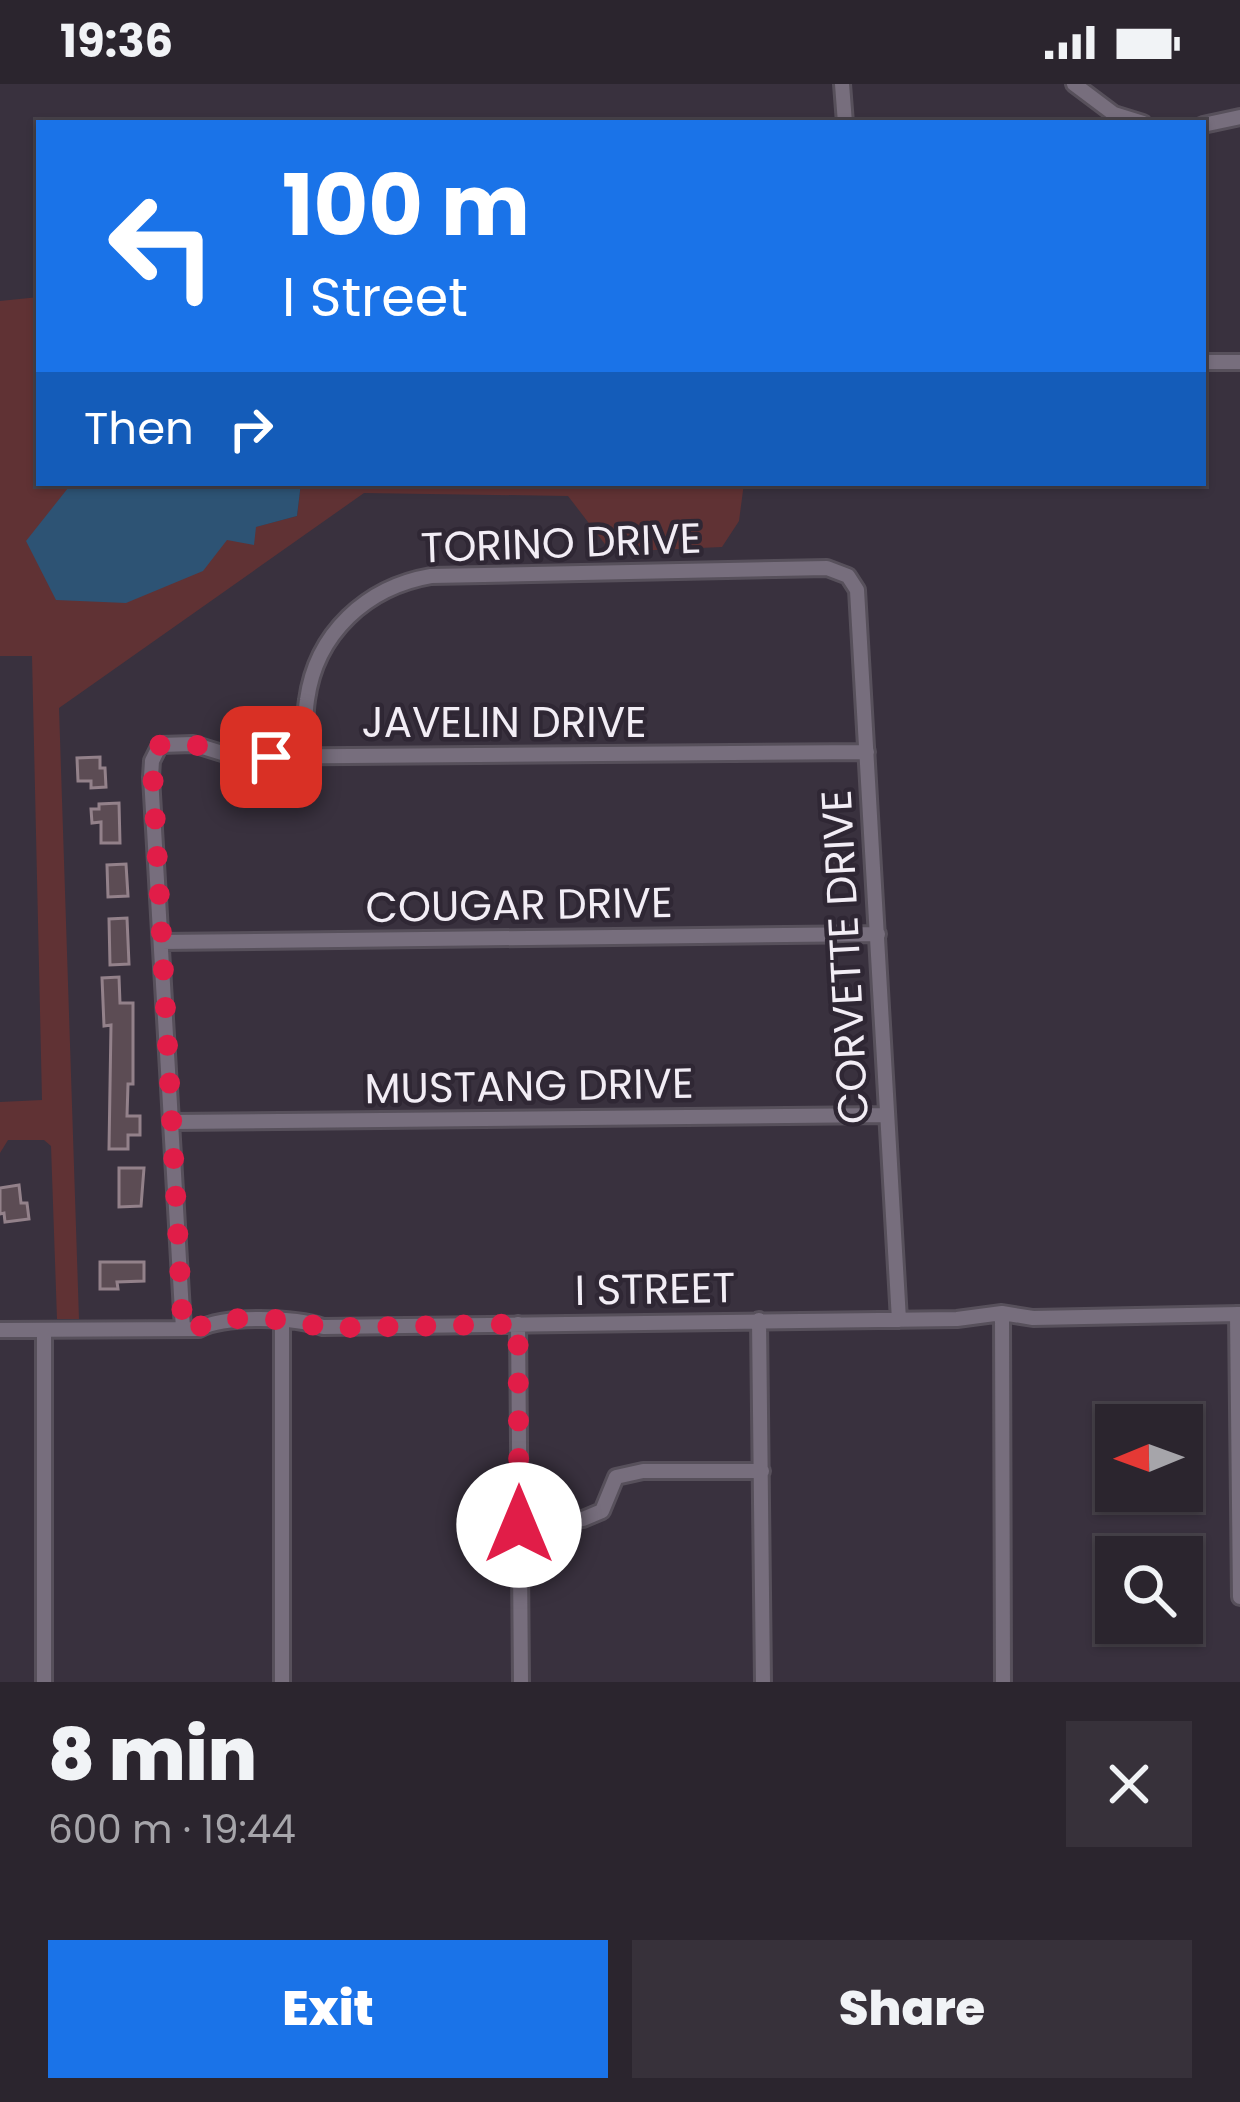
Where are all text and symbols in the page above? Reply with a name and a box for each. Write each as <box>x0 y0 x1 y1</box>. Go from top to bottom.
text: 19:36 <box>60 10 173 73</box>
text: 100 m <box>282 147 530 264</box>
icon: left <box>84 168 240 324</box>
text: I Street <box>282 259 468 335</box>
icon: right <box>218 396 284 462</box>
text: Then <box>84 397 194 460</box>
street label: TORINO DRIVE <box>420 509 702 577</box>
street label: JAVELIN DRIVE <box>361 693 647 752</box>
pin <box>220 706 322 808</box>
icon: arrive <box>238 724 304 790</box>
street label: CORVETTE DRIVE <box>807 788 883 1126</box>
street label: COUGAR DRIVE <box>365 873 673 937</box>
street label: MUSTANG DRIVE <box>364 1054 694 1118</box>
street label: I STREET <box>574 1258 736 1320</box>
north arrow <box>1095 1404 1203 1512</box>
map controls <box>1095 1404 1203 1644</box>
position arrow <box>456 1462 582 1588</box>
button: search <box>1095 1536 1203 1644</box>
text: 8 min <box>48 1704 257 1805</box>
button: close <box>1066 1721 1192 1847</box>
text: 600 m · 19:44 <box>48 1802 296 1857</box>
button: Exit <box>48 1940 608 2078</box>
button: Share <box>632 1940 1192 2078</box>

